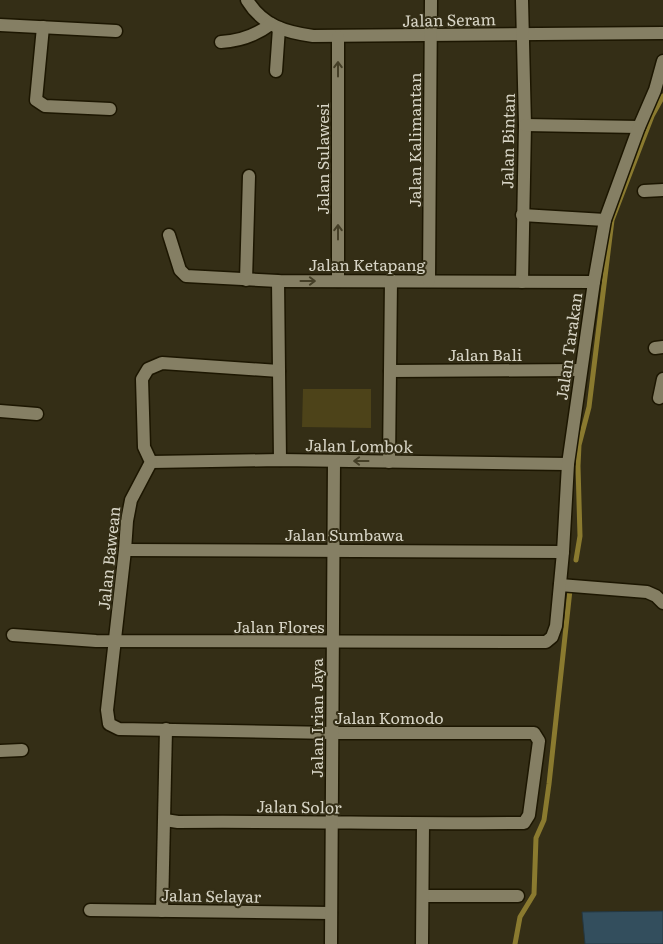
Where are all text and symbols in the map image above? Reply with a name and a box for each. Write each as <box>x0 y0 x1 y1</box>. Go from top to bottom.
street label: Jalan Seram <box>402 6 497 32</box>
one-way arrow <box>333 62 343 78</box>
street label: Jalan Kalimantan <box>402 72 426 208</box>
street label: Jalan Bintan <box>494 92 520 189</box>
street label: Jalan Sulawesi <box>310 103 334 215</box>
one-way arrow <box>333 224 343 240</box>
street label: Jalan Ketapang <box>309 252 426 276</box>
one-way arrow <box>300 276 316 286</box>
street label: Jalan Tarakan <box>549 290 587 401</box>
street label: Jalan Bali <box>448 342 522 366</box>
street label: Jalan Lombok <box>305 432 413 458</box>
one-way arrow <box>354 457 370 466</box>
street label: Jalan Bawean <box>91 505 125 611</box>
street label: Jalan Sumbawa <box>284 522 404 546</box>
street label: Jalan Flores <box>233 614 325 638</box>
street label: Jalan Irian Jaya <box>304 658 328 778</box>
street label: Jalan Komodo <box>334 705 444 729</box>
street label: Jalan Solor <box>256 793 342 819</box>
street label: Jalan Selayar <box>161 882 262 908</box>

